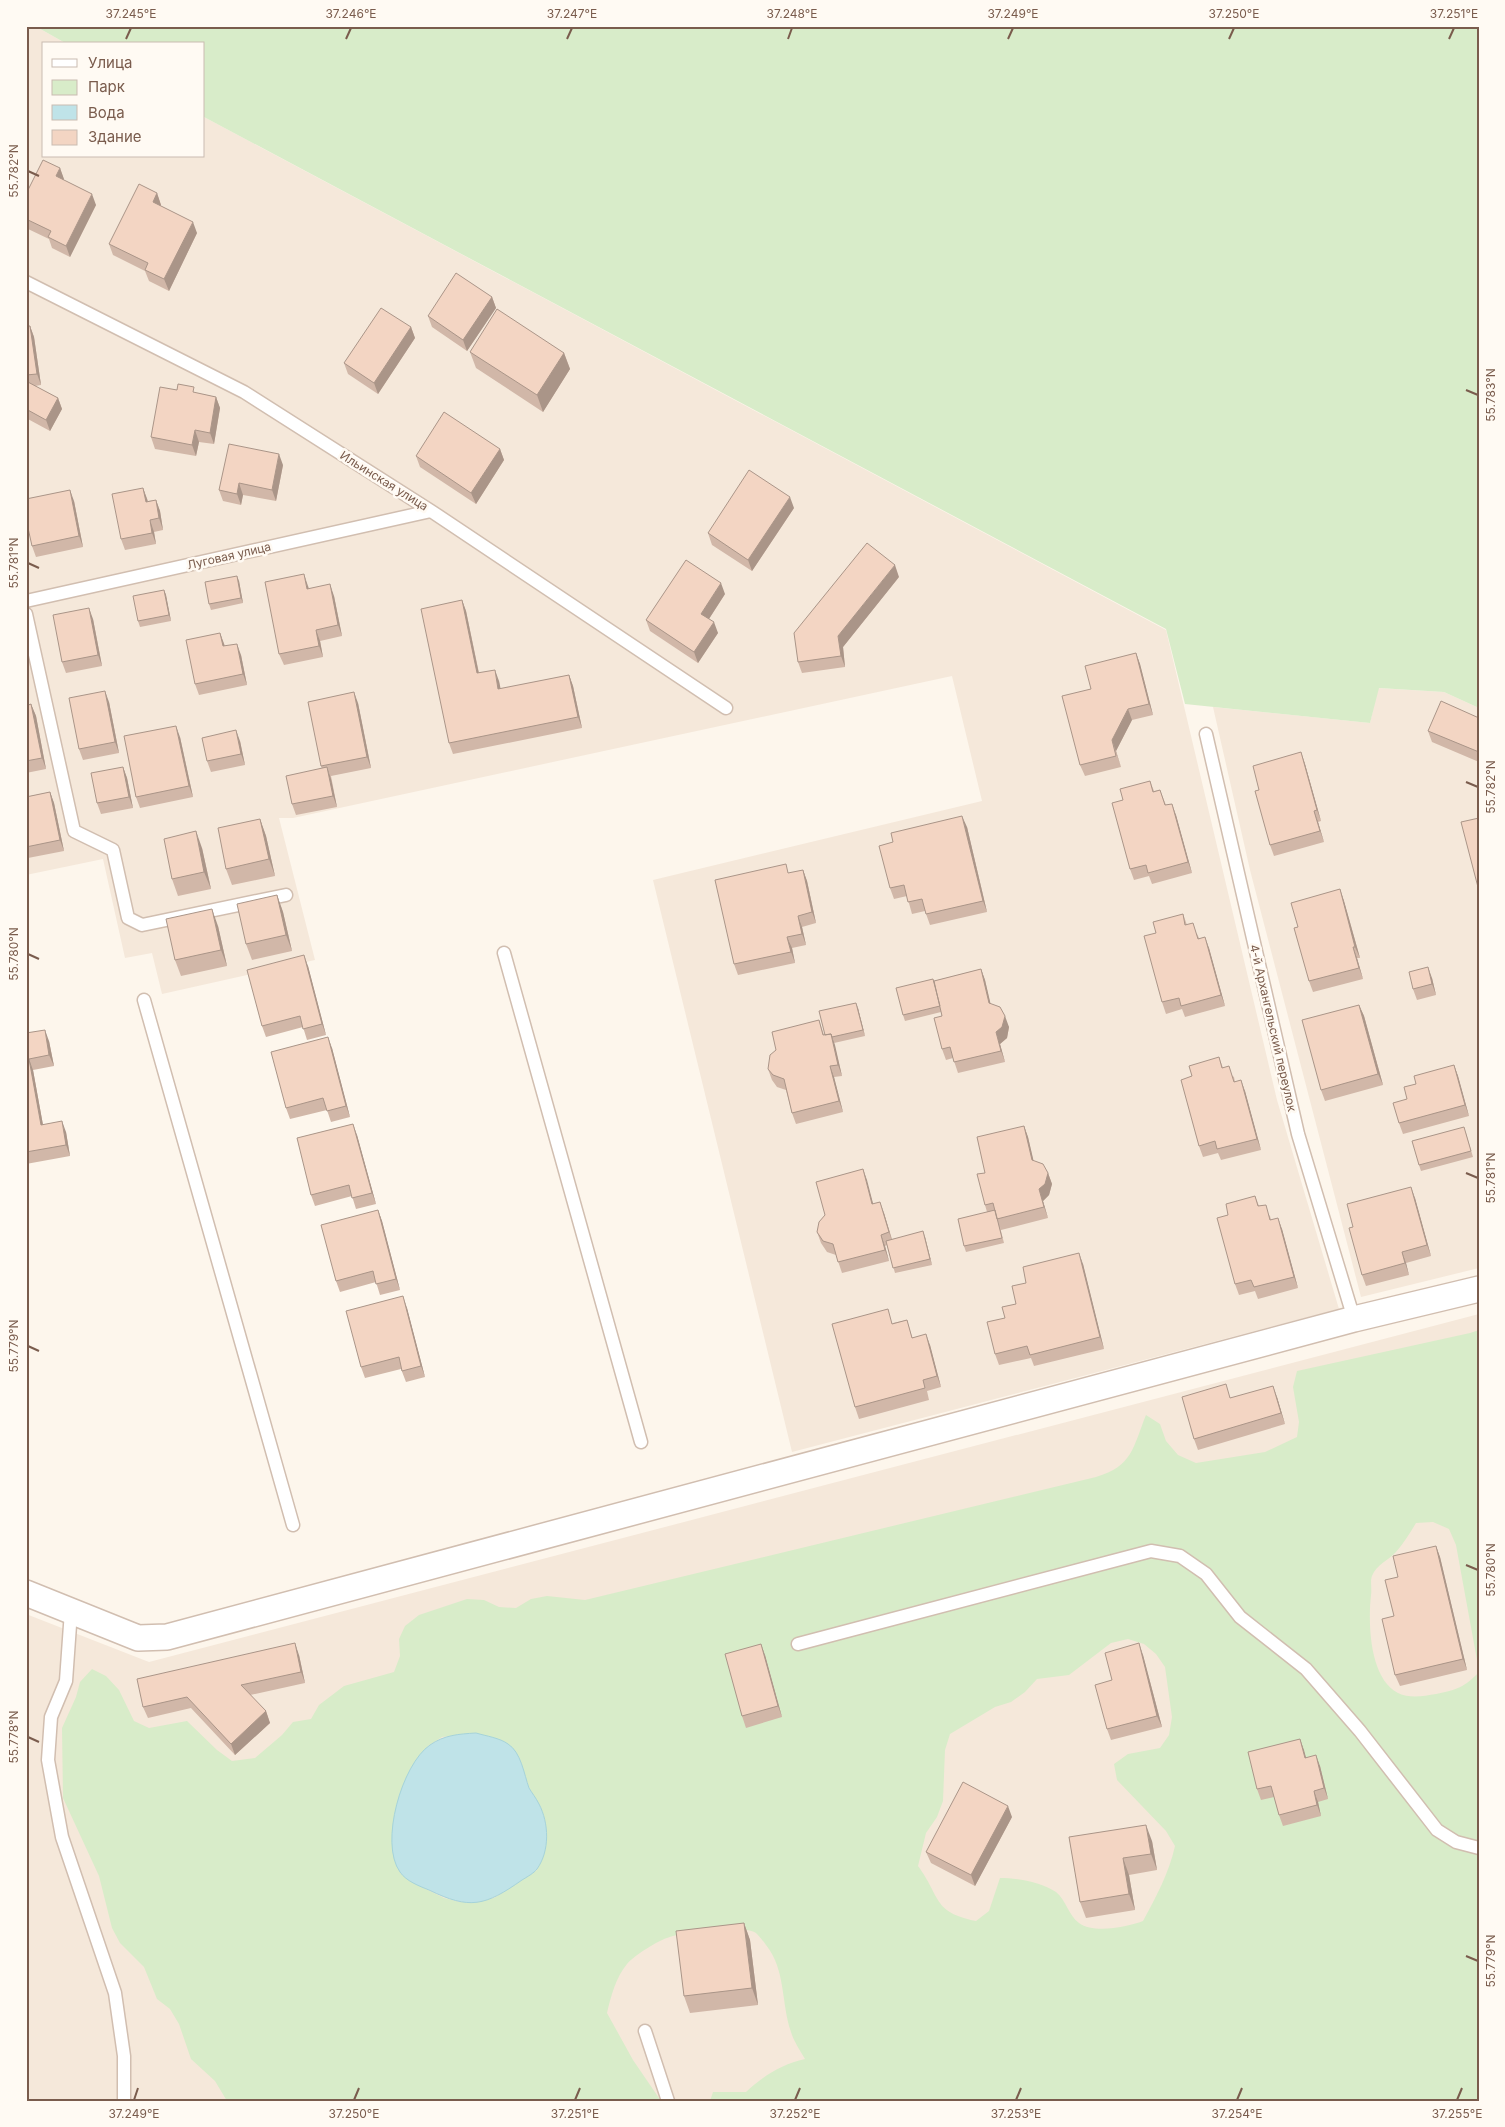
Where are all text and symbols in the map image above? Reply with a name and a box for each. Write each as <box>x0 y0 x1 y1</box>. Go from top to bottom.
text: 37.245°E <box>105 6 157 21</box>
text: 37.246°E <box>325 6 377 21</box>
text: 37.247°E <box>547 6 597 21</box>
text: 37.248°E <box>767 6 817 21</box>
text: 37.249°E <box>987 6 1039 21</box>
text: 37.250°E <box>1208 6 1260 21</box>
text: 37.251°E <box>1430 6 1478 21</box>
legend <box>42 42 205 158</box>
text: Улица <box>88 53 132 72</box>
text: Парк <box>88 77 125 96</box>
text: Вода <box>88 103 125 122</box>
text: Здание <box>88 127 142 146</box>
text: 55.782°N <box>6 144 21 198</box>
text: 55.783°N <box>1483 368 1498 422</box>
street label: Ильинская улица <box>337 447 431 514</box>
text: 55.781°N <box>6 538 21 589</box>
street label: Луговая улица <box>185 539 272 572</box>
text: 55.782°N <box>1483 760 1498 814</box>
text: 55.780°N <box>6 927 21 981</box>
street label: 4-й Архангельский переулок <box>1247 943 1300 1113</box>
text: 55.781°N <box>1483 1153 1498 1204</box>
text: 55.779°N <box>6 1319 21 1373</box>
text: 55.780°N <box>1483 1543 1498 1597</box>
text: 55.778°N <box>6 1711 21 1763</box>
text: 55.779°N <box>1483 1934 1498 1988</box>
text: 37.249°E <box>108 2106 160 2121</box>
text: 37.250°E <box>328 2106 380 2121</box>
text: 37.251°E <box>551 2106 599 2121</box>
text: 37.252°E <box>770 2106 820 2121</box>
text: 37.253°E <box>991 2106 1041 2121</box>
text: 37.254°E <box>1212 2106 1262 2121</box>
text: 37.255°E <box>1432 2106 1482 2121</box>

